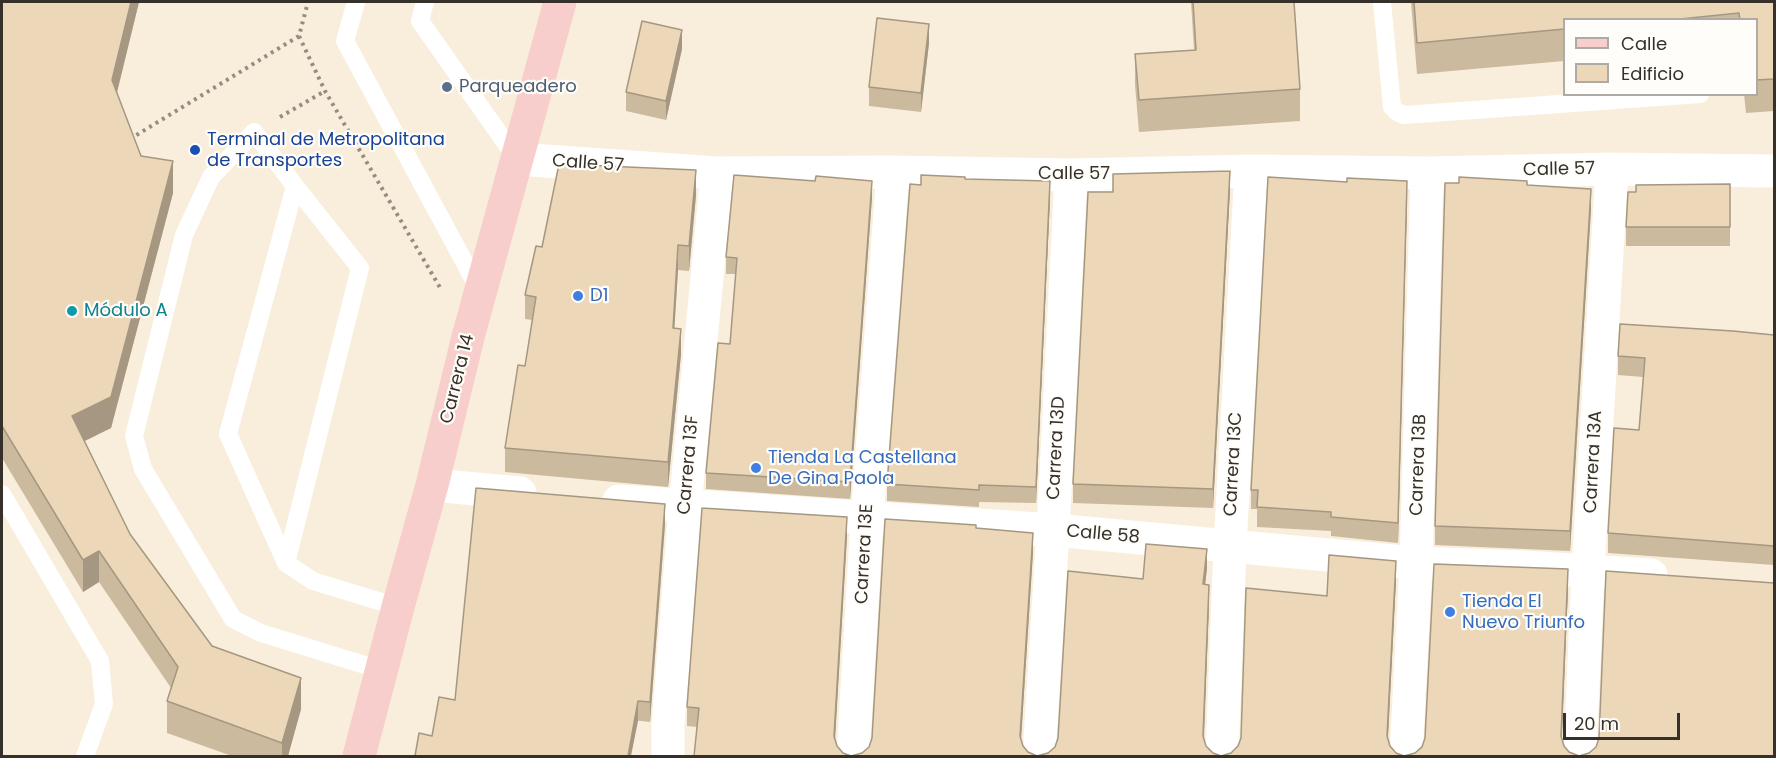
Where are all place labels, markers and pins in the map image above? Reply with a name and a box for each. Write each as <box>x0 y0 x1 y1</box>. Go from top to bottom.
place label: Parqueadero <box>459 76 577 98</box>
marker: Parqueadero <box>440 80 454 94</box>
place label: Terminal de Metropolitana de Transportes <box>207 129 445 172</box>
marker: Terminal de Metropolitana de Transportes <box>188 143 202 157</box>
place label: D1 <box>590 285 608 307</box>
marker: D1 <box>571 289 585 303</box>
place label: Módulo A <box>84 300 168 322</box>
marker: Módulo A <box>65 304 79 318</box>
place label: Tienda La Castellana De Gina Paola <box>768 447 957 490</box>
marker: Tienda La Castellana De Gina Paola <box>749 461 763 475</box>
place label: Tienda El Nuevo Triunfo <box>1462 591 1585 634</box>
marker: Tienda El Nuevo Triunfo <box>1443 605 1457 619</box>

